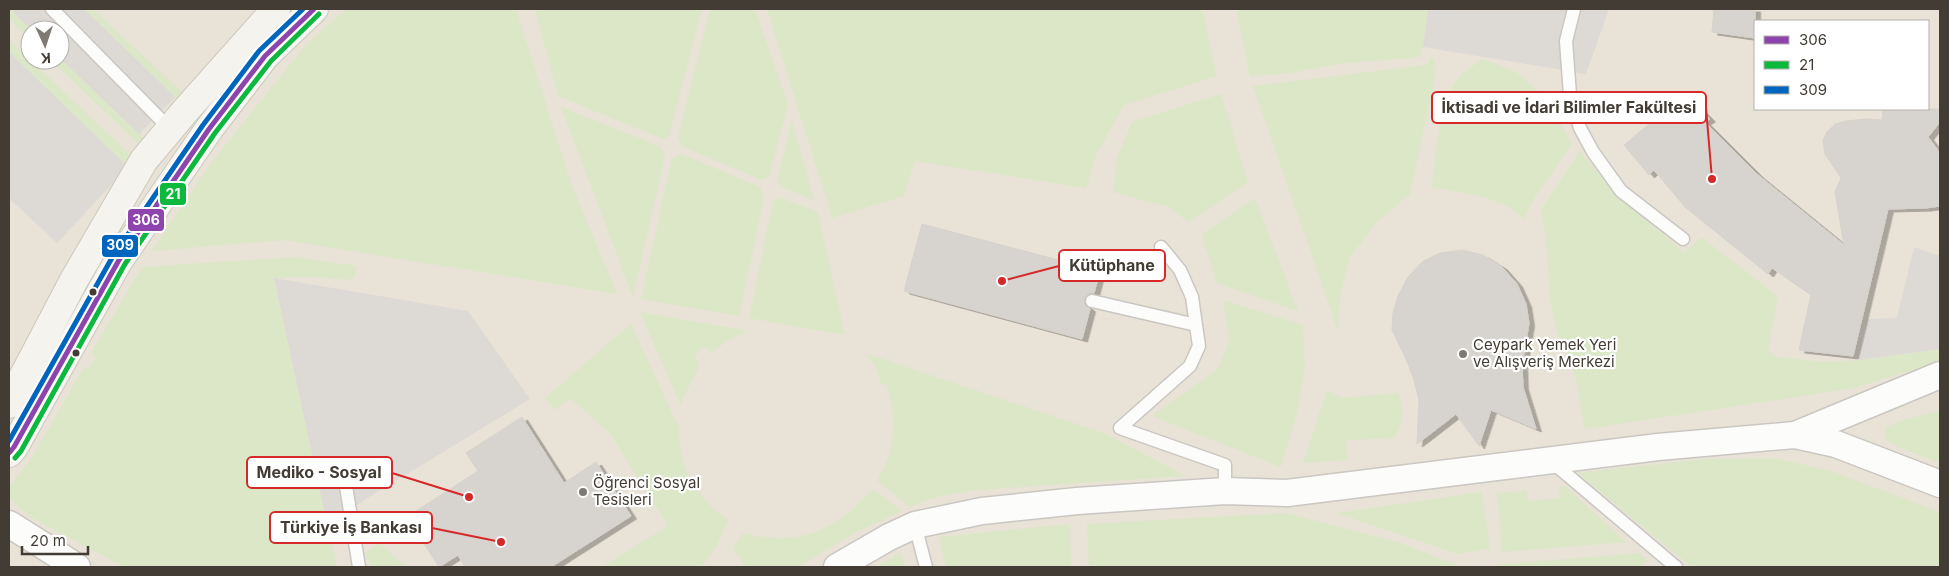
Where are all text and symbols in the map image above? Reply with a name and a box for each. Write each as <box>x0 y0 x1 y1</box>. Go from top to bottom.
north arrow <box>20 20 70 70</box>
legend <box>1754 20 1929 110</box>
text: 306 <box>1799 30 1827 49</box>
text: K <box>40 50 51 67</box>
text: 21 <box>1799 55 1814 74</box>
text: 309 <box>1799 80 1827 99</box>
callout: İktisadi ve İdari Bilimler Fakültesi <box>1432 92 1706 123</box>
text: İktisadi ve İdari Bilimler Fakültesi <box>1442 97 1696 117</box>
line badge: 21 <box>159 182 187 206</box>
text: 21 <box>166 185 180 202</box>
line badge: 306 <box>127 208 165 232</box>
text: 306 <box>132 211 160 228</box>
line badge: 309 <box>101 234 139 258</box>
text: 309 <box>106 236 134 253</box>
callout: Kütüphane <box>1059 250 1165 281</box>
text: Kütüphane <box>1069 255 1155 275</box>
unlabelled marker <box>88 287 98 297</box>
place label: Ceypark Yemek Yeri ve Alışveriş Merkezi <box>1473 335 1616 371</box>
unlabelled marker <box>71 348 81 358</box>
marker: Ceypark Yemek Yeri ve Alışveriş Merkezi <box>1457 348 1469 360</box>
callout: Mediko - Sosyal <box>247 457 392 488</box>
text: Mediko - Sosyal <box>256 462 382 482</box>
place label: Öğrenci Sosyal Tesisleri <box>593 473 700 509</box>
marker: Öğrenci Sosyal Tesisleri <box>577 486 589 498</box>
callout: Türkiye İş Bankası <box>270 512 432 543</box>
text: Türkiye İş Bankası <box>280 517 422 537</box>
scale bar <box>22 524 89 556</box>
text: 20 m <box>30 531 66 550</box>

